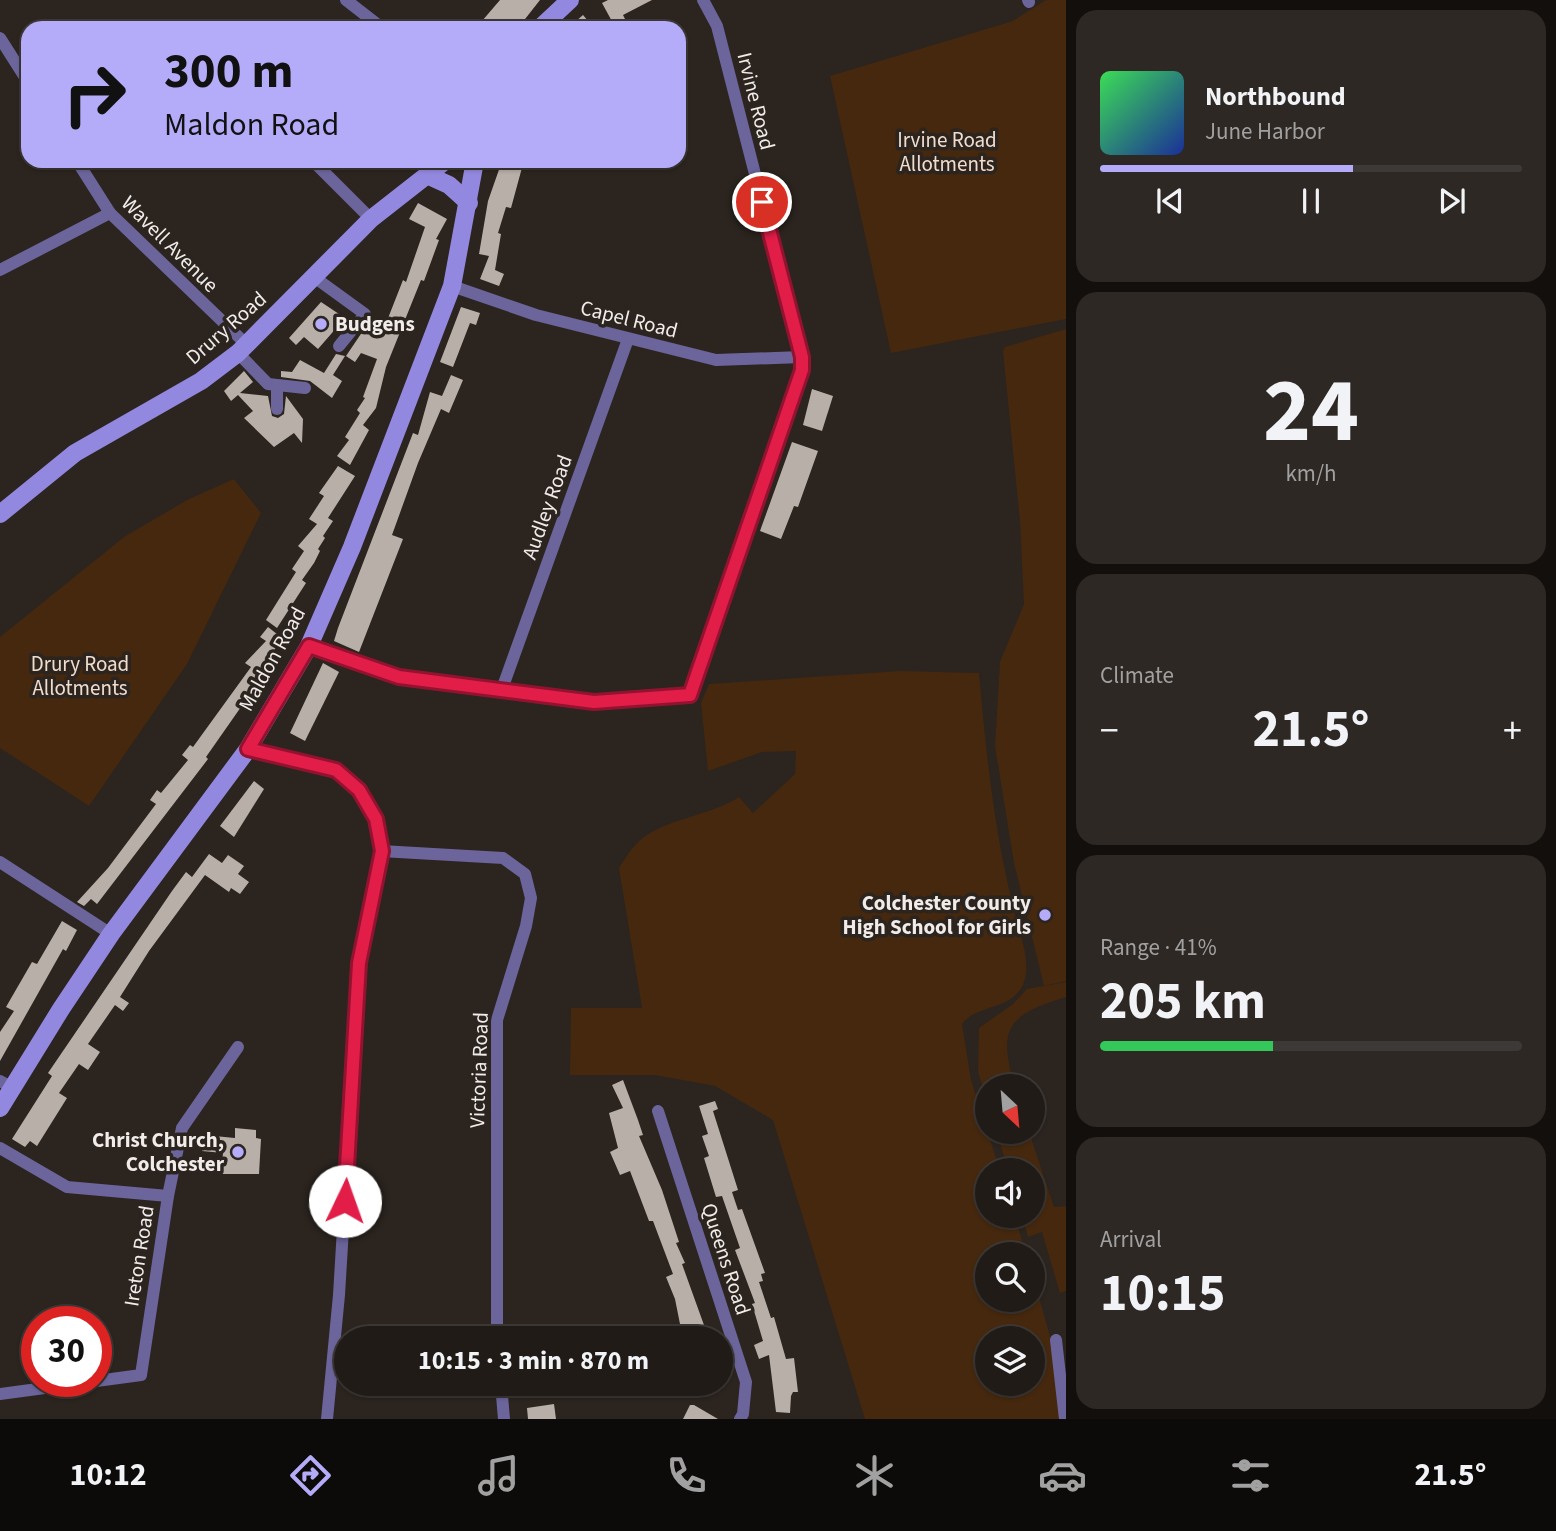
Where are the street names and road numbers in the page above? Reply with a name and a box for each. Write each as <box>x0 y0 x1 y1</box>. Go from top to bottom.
street label: Irvine Road <box>729 49 783 153</box>
street label: Wavell Avenue <box>115 189 225 299</box>
street label: Drury Road <box>179 284 273 372</box>
street label: Capel Road <box>577 292 681 346</box>
street label: Audley Road <box>514 451 580 563</box>
street label: Maldon Road <box>231 601 313 717</box>
street label: Victoria Road <box>462 1012 496 1128</box>
street label: Queens Road <box>694 1199 758 1319</box>
street label: Ireton Road <box>116 1203 162 1309</box>

